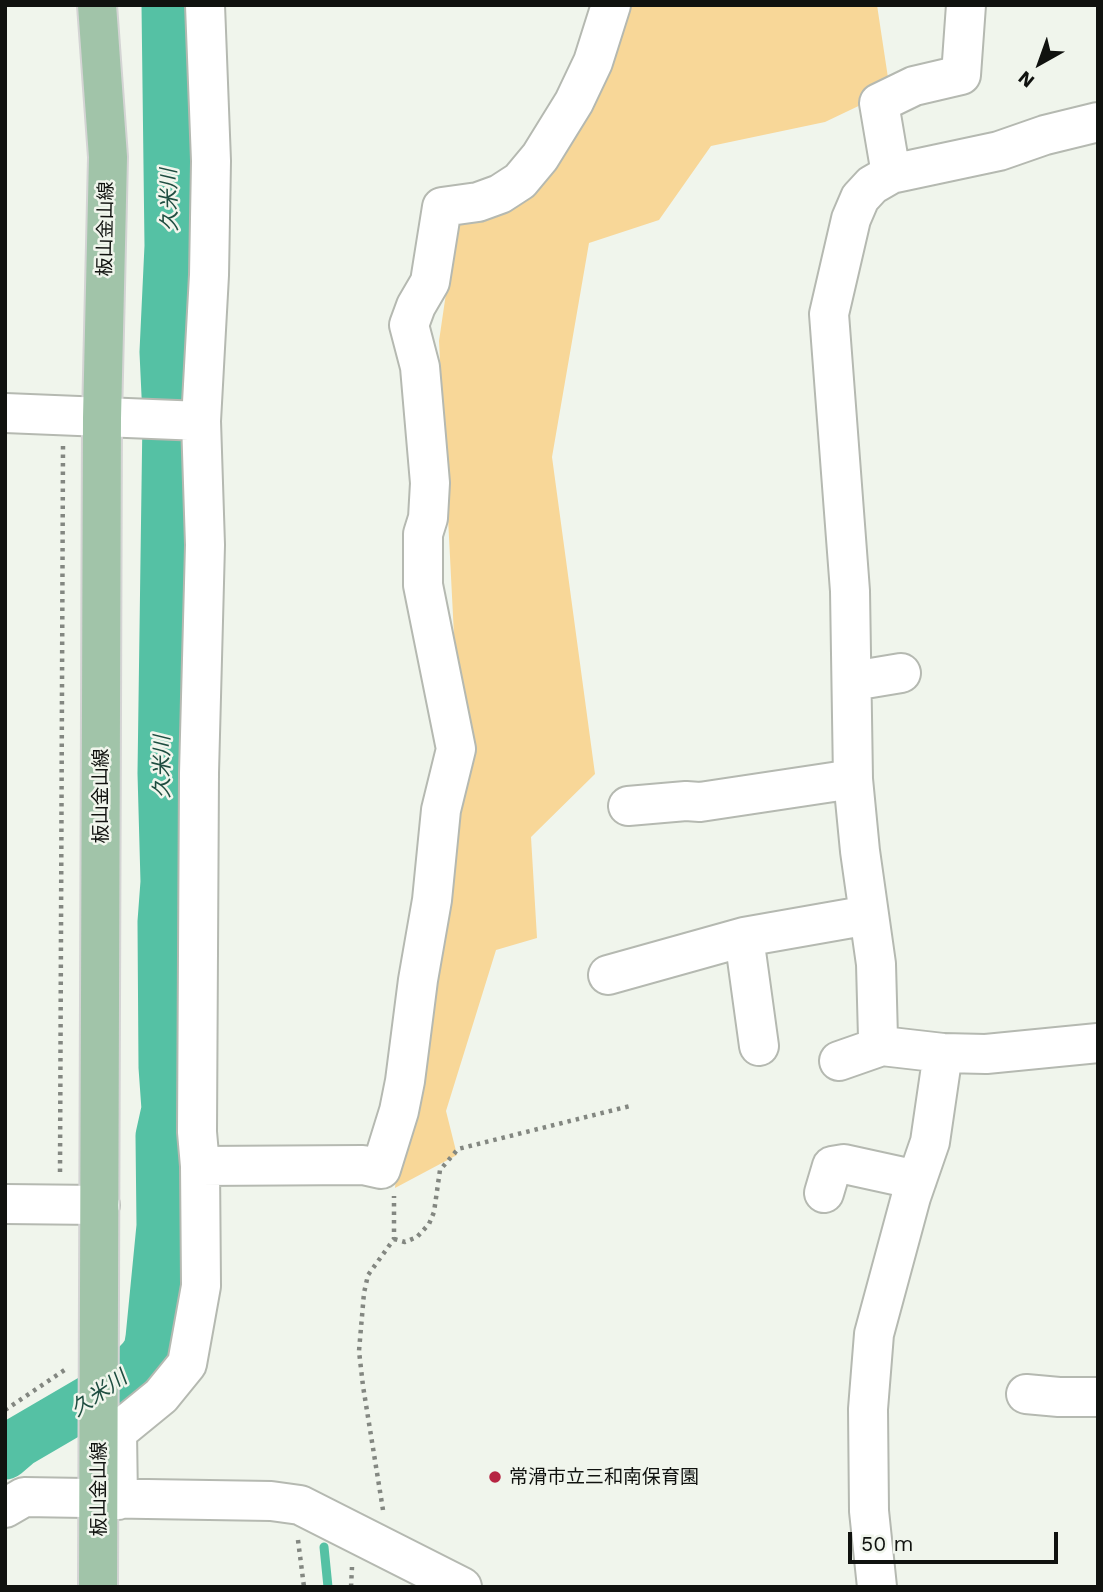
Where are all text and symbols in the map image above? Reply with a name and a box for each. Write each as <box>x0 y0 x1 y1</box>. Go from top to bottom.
north arrow <box>1005 28 1075 98</box>
text: N <box>1013 66 1039 93</box>
water label: 久米川 <box>157 168 183 232</box>
street label: 板山金山線 <box>94 181 118 277</box>
water label: 久米川 <box>150 736 176 798</box>
street label: 板山金山線 <box>90 749 112 843</box>
water label: 久米川 <box>66 1366 132 1422</box>
street label: 板山金山線 <box>88 1442 110 1536</box>
place label: 常滑市立三和南保育園 <box>509 1466 699 1488</box>
marker: 常滑市立三和南保育園 <box>487 1469 503 1485</box>
scale bar <box>851 1518 1061 1562</box>
text: 50 m <box>861 1531 913 1556</box>

